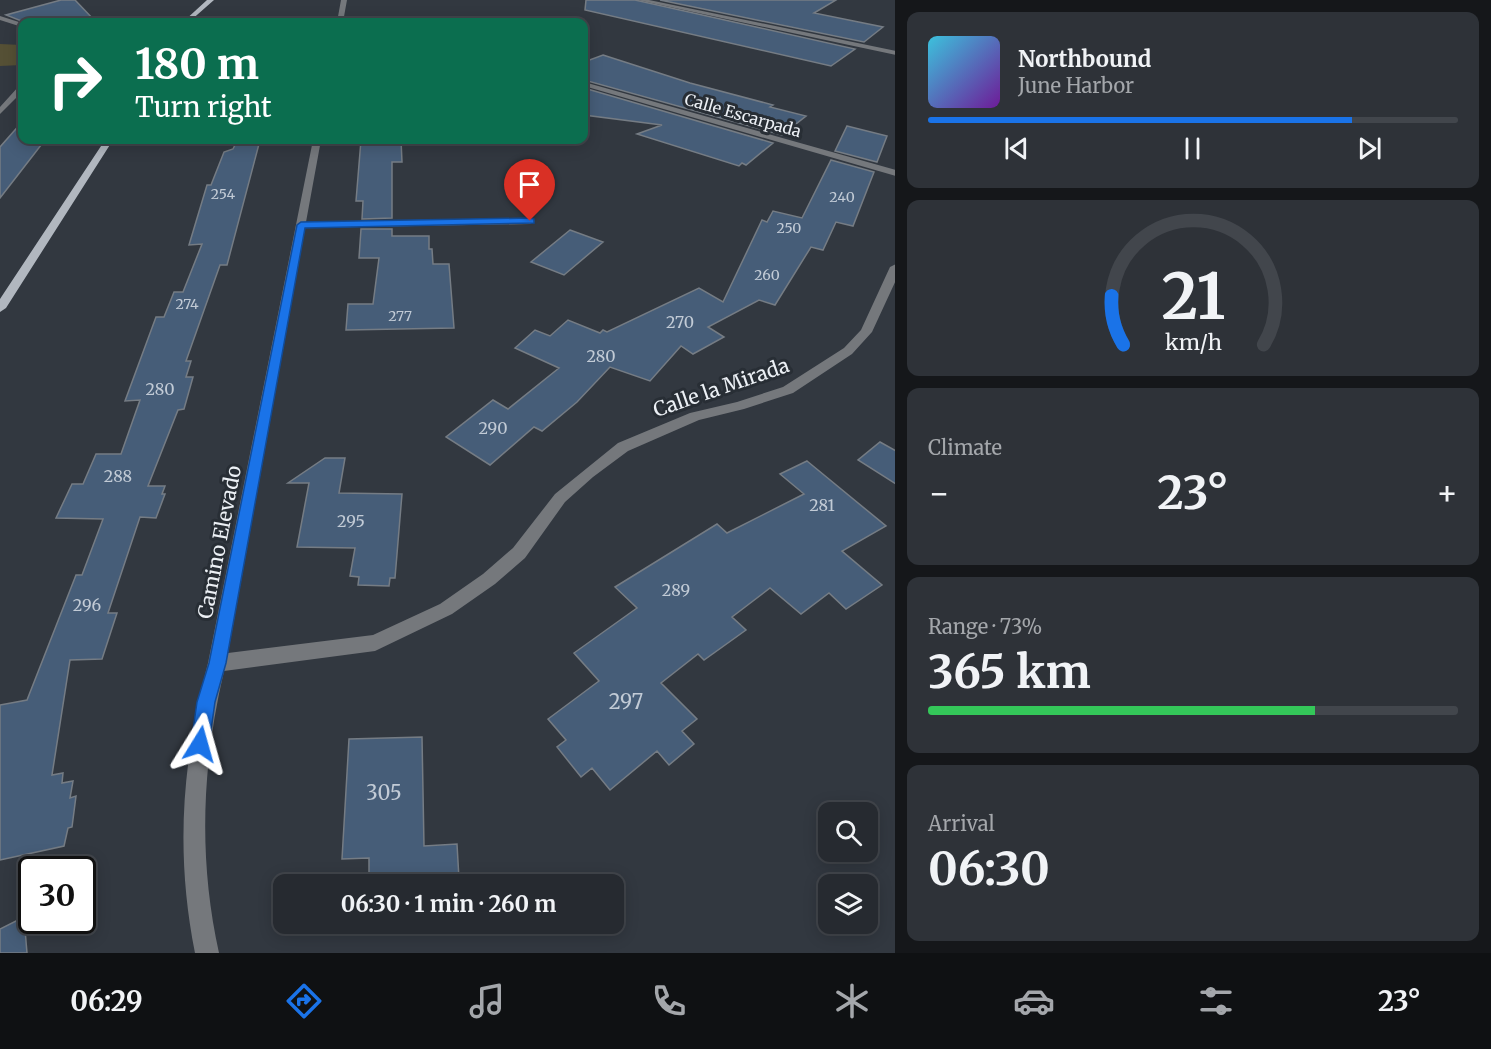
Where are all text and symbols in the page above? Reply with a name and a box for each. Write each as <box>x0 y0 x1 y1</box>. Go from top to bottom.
text: 180 m <box>135 38 259 90</box>
icon: right <box>36 42 114 120</box>
text: Northbound <box>1018 45 1151 73</box>
text: June Harbor <box>1018 73 1134 98</box>
street label: Calle Escarpada <box>682 89 804 141</box>
text: Turn right <box>135 90 272 124</box>
icon: previous <box>1000 132 1033 165</box>
icon: pause <box>1176 132 1209 165</box>
icon: next <box>1353 132 1386 165</box>
pin <box>504 159 555 221</box>
icon: arrive <box>513 168 546 201</box>
house number: 254 <box>211 185 236 203</box>
house number: 240 <box>829 188 855 206</box>
house number: 250 <box>777 219 801 237</box>
text: 21 <box>1161 258 1225 336</box>
house number: 260 <box>754 266 780 284</box>
house number: 274 <box>175 295 199 313</box>
house number: 277 <box>388 307 412 325</box>
house number: 270 <box>666 312 694 332</box>
text: km/h <box>1165 330 1221 357</box>
house number: 280 <box>586 346 616 366</box>
street label: Calle la Mirada <box>650 352 792 422</box>
house number: 280 <box>145 379 175 399</box>
house number: 290 <box>478 418 508 438</box>
text: Climate <box>928 435 1002 460</box>
street label: Camino Elevado <box>192 463 246 621</box>
text: 23° <box>1157 465 1229 521</box>
house number: 288 <box>104 466 132 486</box>
text: − <box>928 473 950 514</box>
text: + <box>1436 473 1458 514</box>
house number: 281 <box>809 495 835 515</box>
house number: 295 <box>337 511 365 531</box>
house number: 289 <box>662 580 690 600</box>
house number: 296 <box>73 595 102 615</box>
text: Range · 73% <box>928 614 1042 639</box>
text: 365 km <box>928 644 1091 700</box>
house number: 297 <box>609 689 643 714</box>
position arrow <box>168 712 232 776</box>
house number: 305 <box>366 780 402 805</box>
map controls <box>818 802 878 934</box>
button: search <box>818 802 878 862</box>
text: Arrival <box>928 811 995 836</box>
text: 06:30 <box>928 841 1050 897</box>
speed limit sign: 30 <box>18 856 96 934</box>
button: layers <box>818 874 878 934</box>
text: 06:30 · 1 min · 260 m <box>341 890 556 918</box>
icon: directions <box>283 980 325 1022</box>
icon: music <box>466 980 508 1022</box>
icon: phone <box>648 980 690 1022</box>
icon: climate <box>831 980 873 1022</box>
icon: car <box>1013 980 1055 1022</box>
icon: filters <box>1195 980 1237 1022</box>
text: 06:29 <box>70 984 143 1018</box>
text: 23° <box>1378 984 1421 1018</box>

